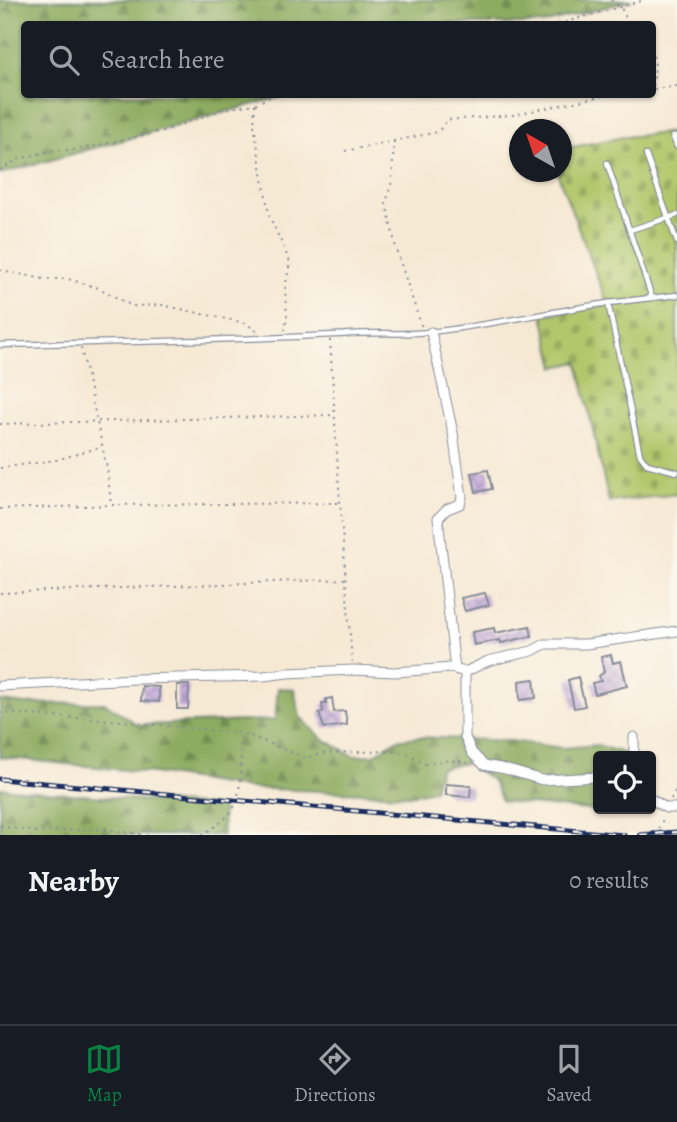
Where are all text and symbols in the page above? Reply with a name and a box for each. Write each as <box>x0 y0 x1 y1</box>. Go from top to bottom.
search box <box>21 21 656 98</box>
icon: search <box>45 41 83 79</box>
text: Search here <box>101 42 225 77</box>
north arrow <box>509 119 572 182</box>
map controls <box>593 751 656 814</box>
button: locate <box>593 751 656 814</box>
text: Nearby <box>28 861 119 901</box>
text: 0 results <box>569 865 649 896</box>
tab: Map <box>85 1040 123 1108</box>
tab: Directions <box>294 1040 376 1108</box>
tab: Saved <box>547 1040 592 1108</box>

